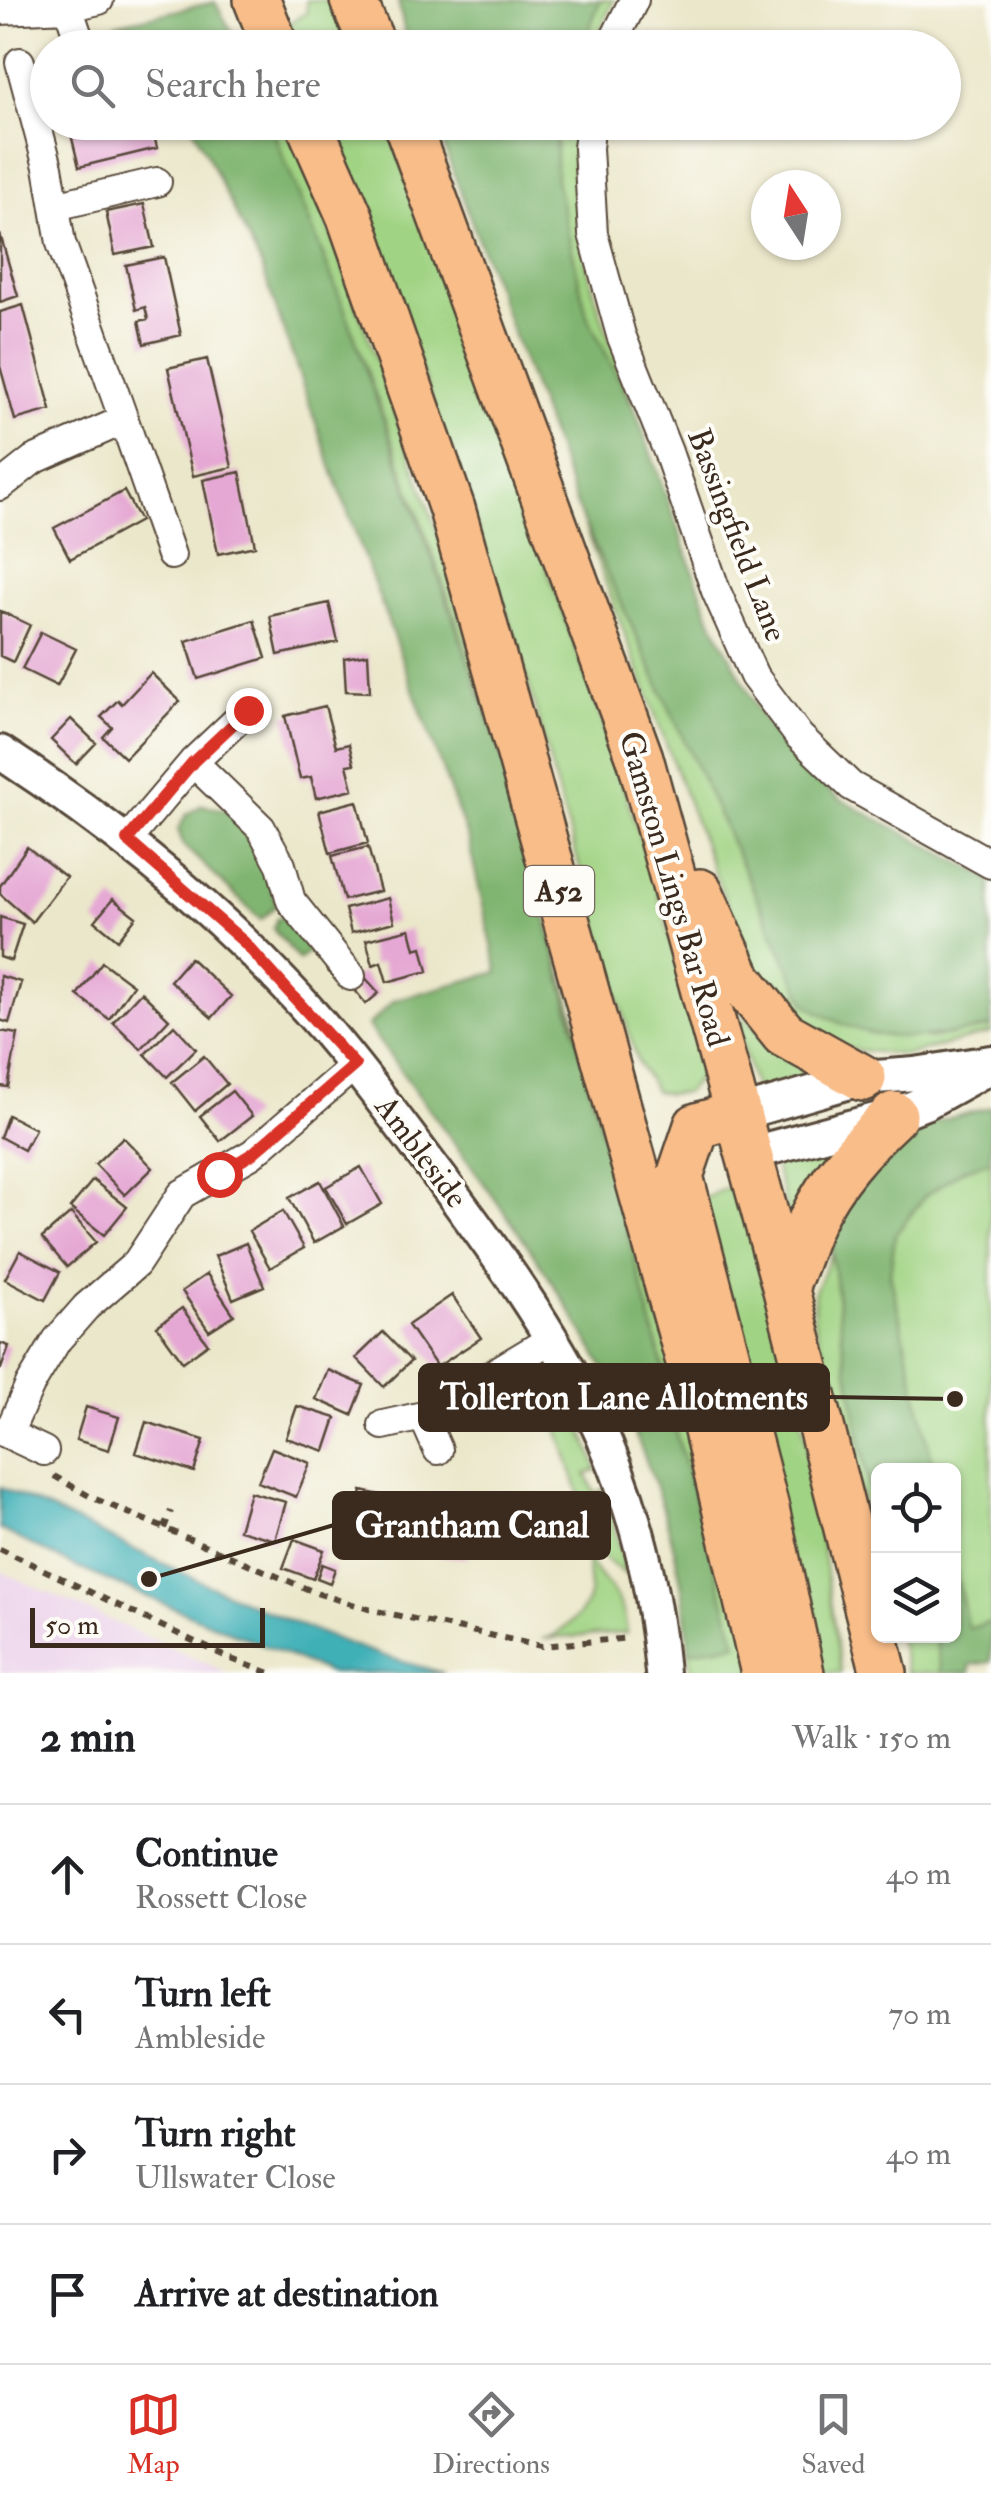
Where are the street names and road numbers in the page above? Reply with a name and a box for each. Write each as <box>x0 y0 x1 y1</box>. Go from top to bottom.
street label: Bassingfield Lane <box>678 423 796 647</box>
street label: Gamston Lings Bar Road <box>610 727 738 1051</box>
road number: A52 <box>524 866 594 916</box>
street label: Ambleside <box>365 1087 476 1216</box>

